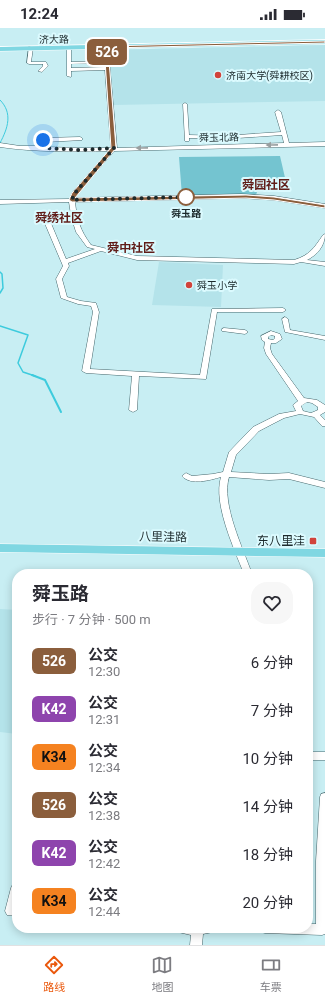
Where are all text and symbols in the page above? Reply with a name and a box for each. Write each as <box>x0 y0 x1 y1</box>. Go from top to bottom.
text: 12:24 <box>20 5 59 23</box>
street label: 济大路 <box>39 34 69 45</box>
line badge: 526 <box>84 39 130 65</box>
text: 526 <box>95 44 119 60</box>
marker: 济南大学(舜耕校区) <box>213 70 223 80</box>
place label: 济南大学(舜耕校区) <box>226 70 313 82</box>
your location <box>33 130 53 150</box>
street label: 舜玉北路 <box>199 132 239 143</box>
one-way arrow <box>266 142 278 149</box>
one-way arrow <box>135 145 148 151</box>
district label: 舜园社区 <box>242 178 290 192</box>
marker: 舜玉路 <box>177 188 195 206</box>
place label: 舜玉路 <box>171 208 202 219</box>
district label: 舜绣社区 <box>35 211 83 225</box>
district label: 舜中社区 <box>107 241 155 255</box>
marker: 舜玉小学 <box>184 280 194 290</box>
place label: 舜玉小学 <box>197 280 237 291</box>
street label: 八里洼路 <box>139 530 187 544</box>
place label: 东八里洼 <box>257 534 305 548</box>
marker: 东八里洼 <box>308 536 318 546</box>
text: 舜玉路 <box>32 582 89 605</box>
button: heart <box>251 582 293 624</box>
text: 步行 · 7 分钟 · 500 m <box>32 612 151 627</box>
text: 公交 <box>88 646 118 664</box>
text: 526 <box>42 653 66 669</box>
text: 6 分钟 <box>251 654 293 672</box>
text: 12:30 <box>88 664 120 679</box>
text: 公交 <box>88 694 118 712</box>
text: K42 <box>42 701 66 717</box>
text: 7 分钟 <box>251 702 293 720</box>
text: 12:31 <box>88 712 120 727</box>
text: 公交 <box>88 742 118 760</box>
text: K34 <box>42 749 66 765</box>
text: 10 分钟 <box>242 750 293 768</box>
text: 12:34 <box>88 760 120 775</box>
text: 公交 <box>88 790 118 808</box>
text: 526 <box>42 797 66 813</box>
text: 14 分钟 <box>242 798 293 816</box>
text: 12:38 <box>88 808 120 823</box>
text: 公交 <box>88 838 118 856</box>
text: K42 <box>42 845 66 861</box>
text: 18 分钟 <box>242 846 293 864</box>
text: 12:42 <box>88 856 120 871</box>
text: 公交 <box>88 886 118 904</box>
text: K34 <box>42 893 66 909</box>
text: 20 分钟 <box>242 894 293 912</box>
text: 12:44 <box>88 904 120 919</box>
tab: 路线 <box>43 954 65 994</box>
tab: 地图 <box>151 954 173 994</box>
tab: 车票 <box>260 954 282 994</box>

